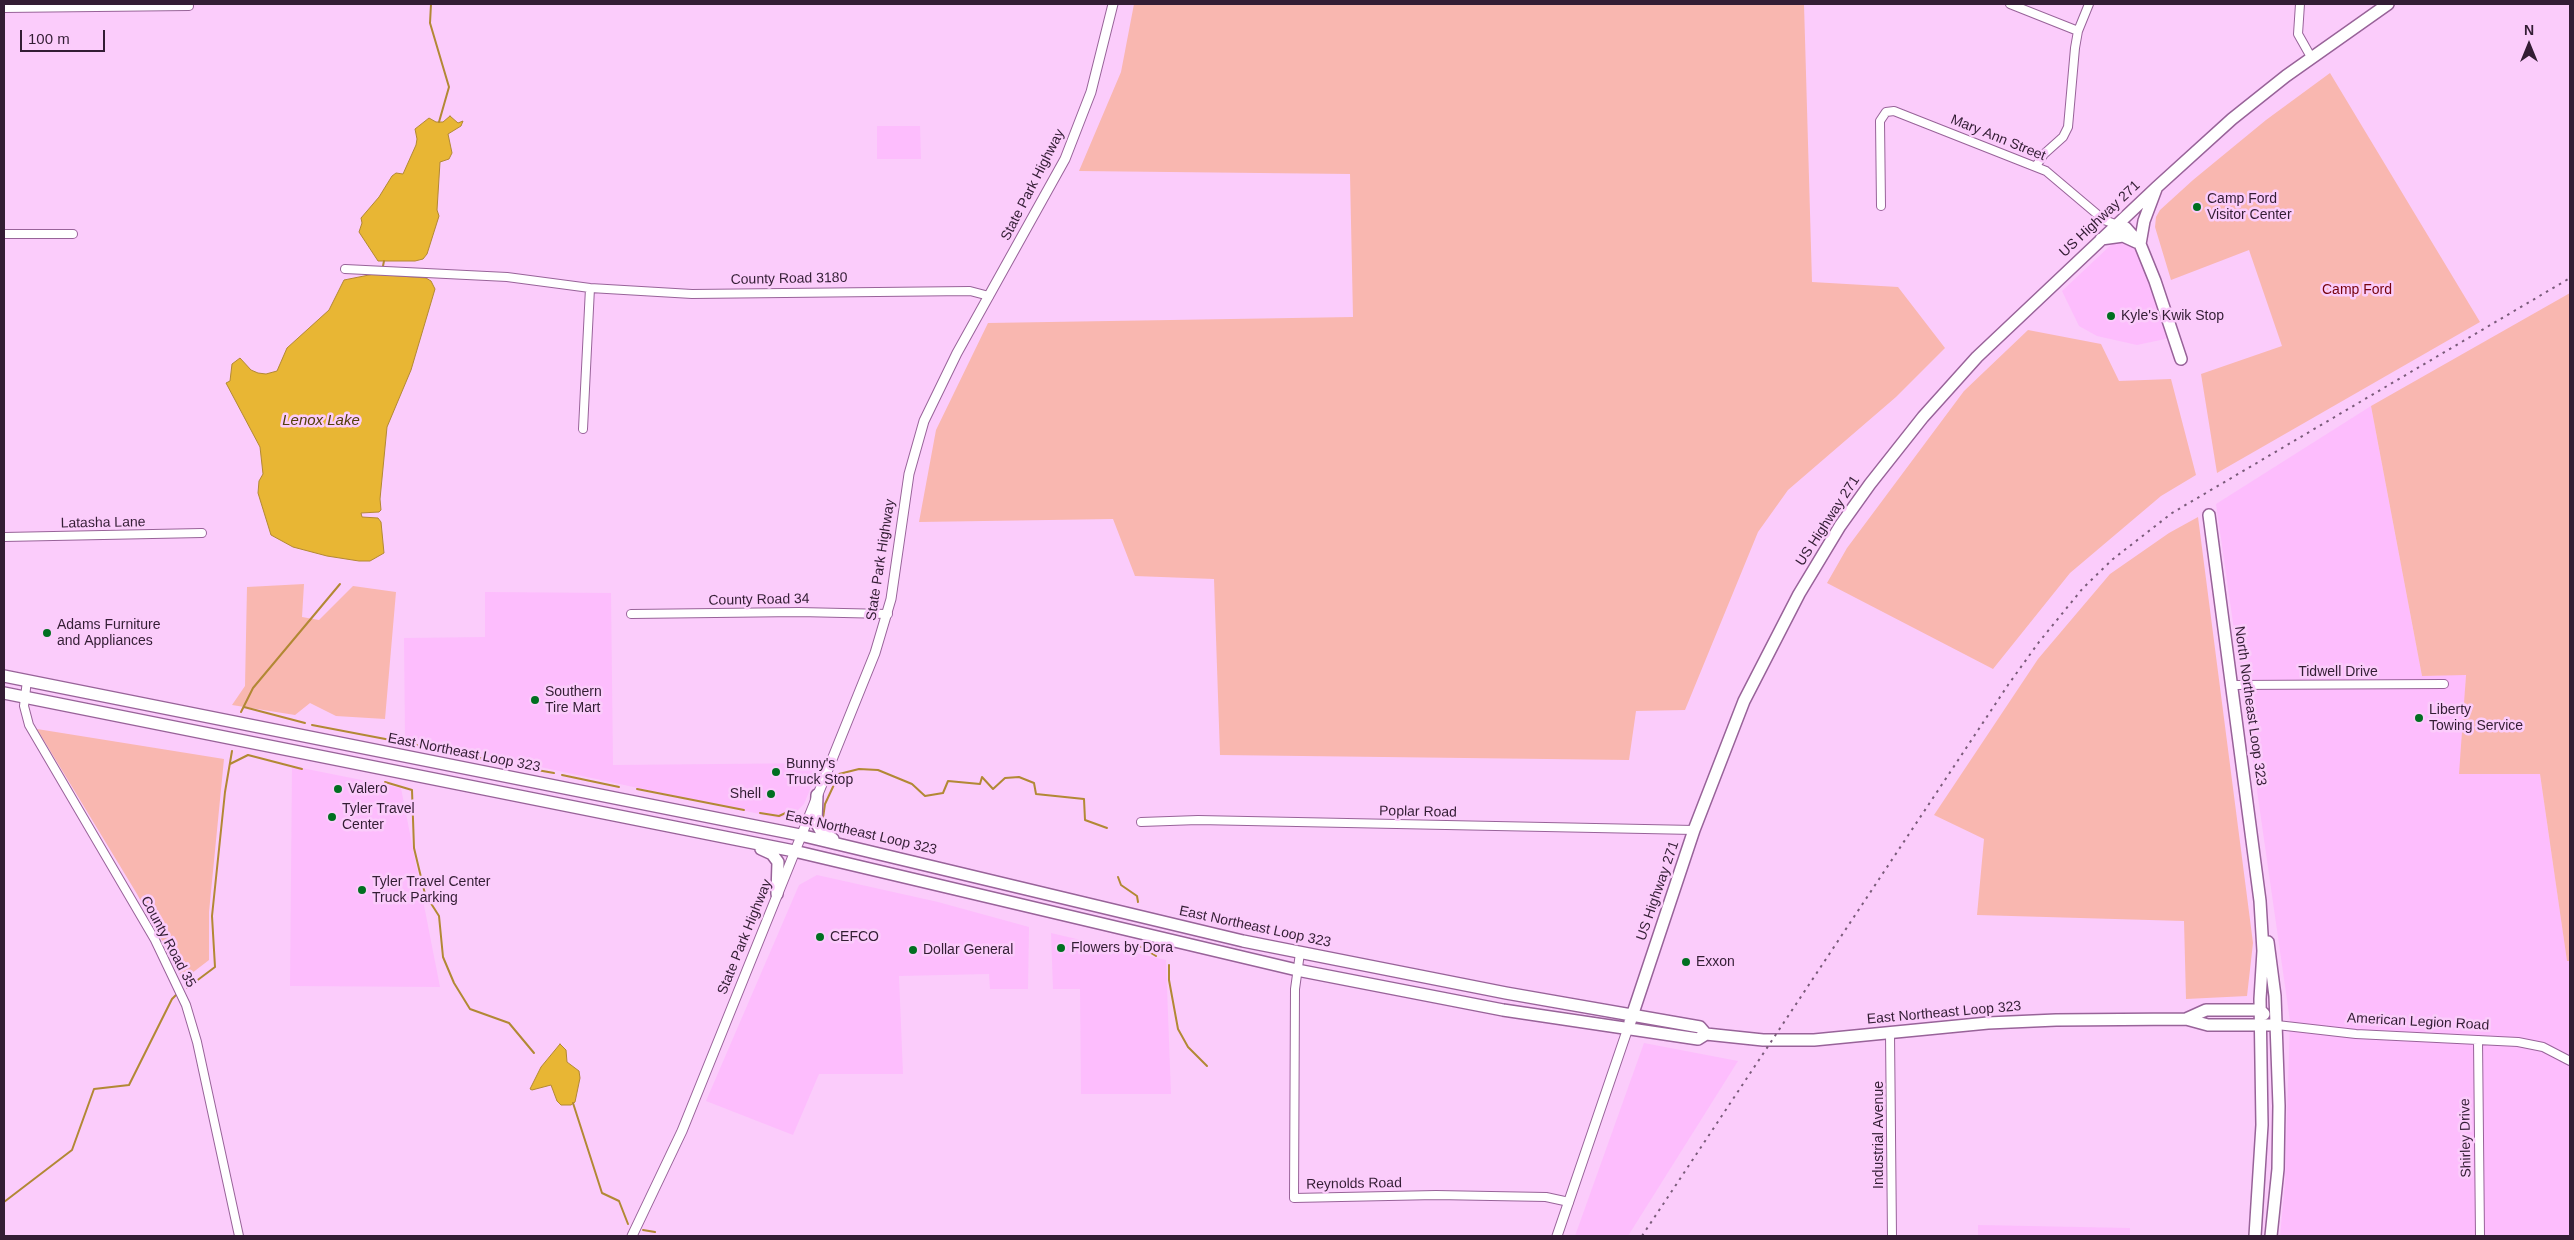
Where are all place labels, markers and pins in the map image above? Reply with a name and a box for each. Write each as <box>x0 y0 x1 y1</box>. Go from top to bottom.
place label: Camp Ford Visitor Center <box>2207 191 2292 223</box>
marker: Camp Ford Visitor Center <box>2191 201 2203 213</box>
place label: Kyle's Kwik Stop <box>2121 308 2224 324</box>
marker: Kyle's Kwik Stop <box>2105 310 2117 322</box>
place label: Adams Furniture and Appliances <box>57 617 160 650</box>
marker: Adams Furniture and Appliances <box>41 627 53 639</box>
place label: Southern Tire Mart <box>545 684 602 716</box>
marker: Southern Tire Mart <box>529 694 541 706</box>
place label: Liberty Towing Service <box>2429 702 2523 734</box>
marker: Liberty Towing Service <box>2413 712 2425 724</box>
place label: Bunny's Truck Stop <box>786 756 853 789</box>
marker: Bunny's Truck Stop <box>770 766 782 778</box>
place label: Valero <box>348 781 387 797</box>
marker: Valero <box>332 783 344 795</box>
place label: Shell <box>730 786 761 802</box>
marker: Shell <box>765 788 777 800</box>
place label: Tyler Travel Center <box>342 801 415 834</box>
marker: Tyler Travel Center <box>326 811 338 823</box>
place label: Tyler Travel Center Truck Parking <box>372 874 491 906</box>
marker: Tyler Travel Center Truck Parking <box>356 884 368 896</box>
place label: CEFCO <box>830 929 879 945</box>
marker: CEFCO <box>814 931 826 943</box>
place label: Flowers by Dora <box>1071 940 1173 956</box>
place label: Dollar General <box>923 942 1013 958</box>
marker: Flowers by Dora <box>1055 942 1067 954</box>
marker: Dollar General <box>907 944 919 956</box>
place label: Exxon <box>1696 954 1735 970</box>
marker: Exxon <box>1680 956 1692 968</box>

